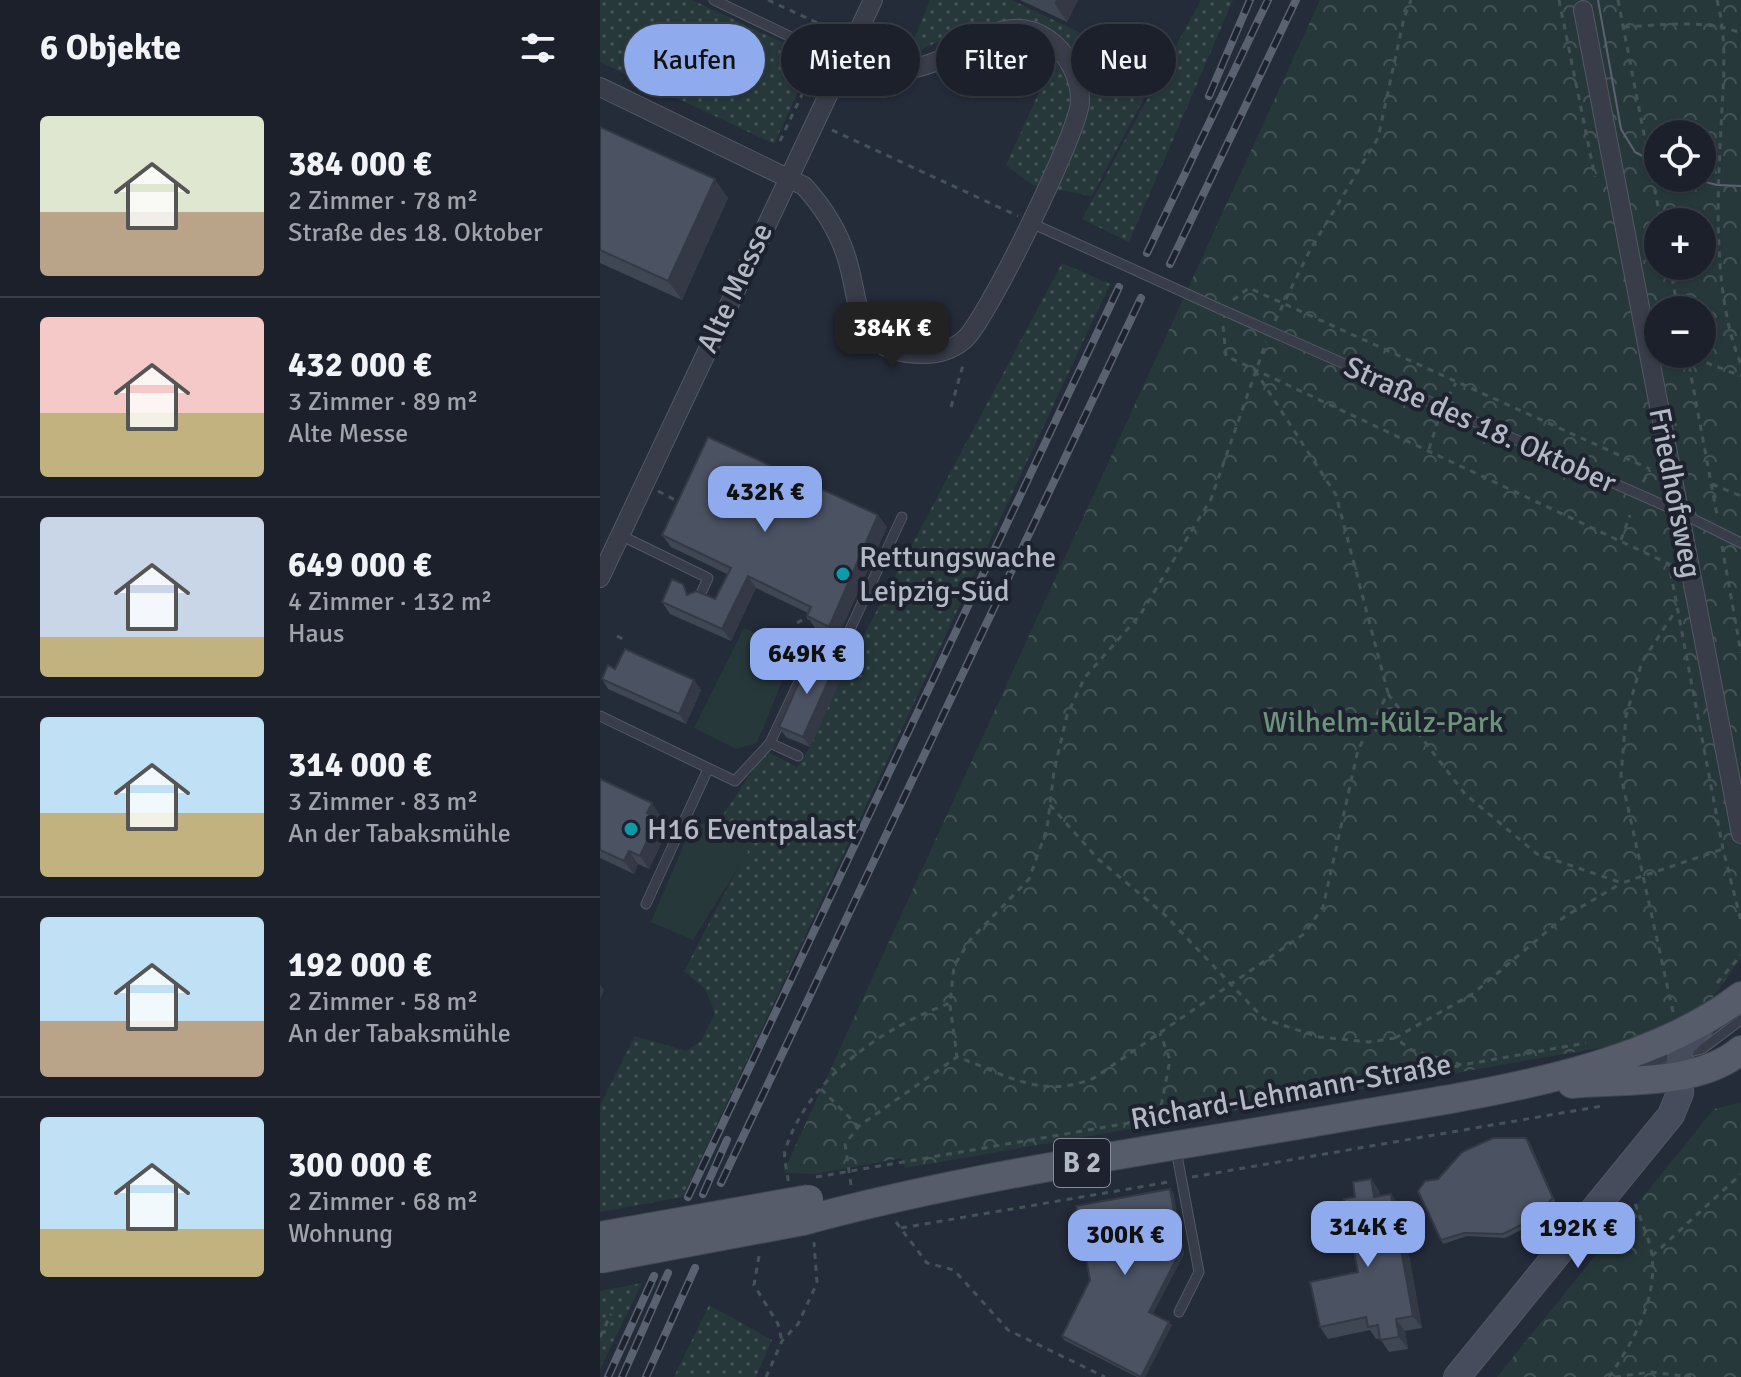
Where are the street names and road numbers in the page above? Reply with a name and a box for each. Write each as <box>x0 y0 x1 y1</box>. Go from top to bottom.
street label: Alte Messe <box>689 217 781 359</box>
street label: Straße des 18. Oktober <box>1338 348 1622 502</box>
street label: Friedhofsweg <box>1640 405 1710 581</box>
street label: Richard-Lehmann-Straße <box>1128 1046 1454 1138</box>
road number: B 2 <box>1054 1139 1110 1187</box>

